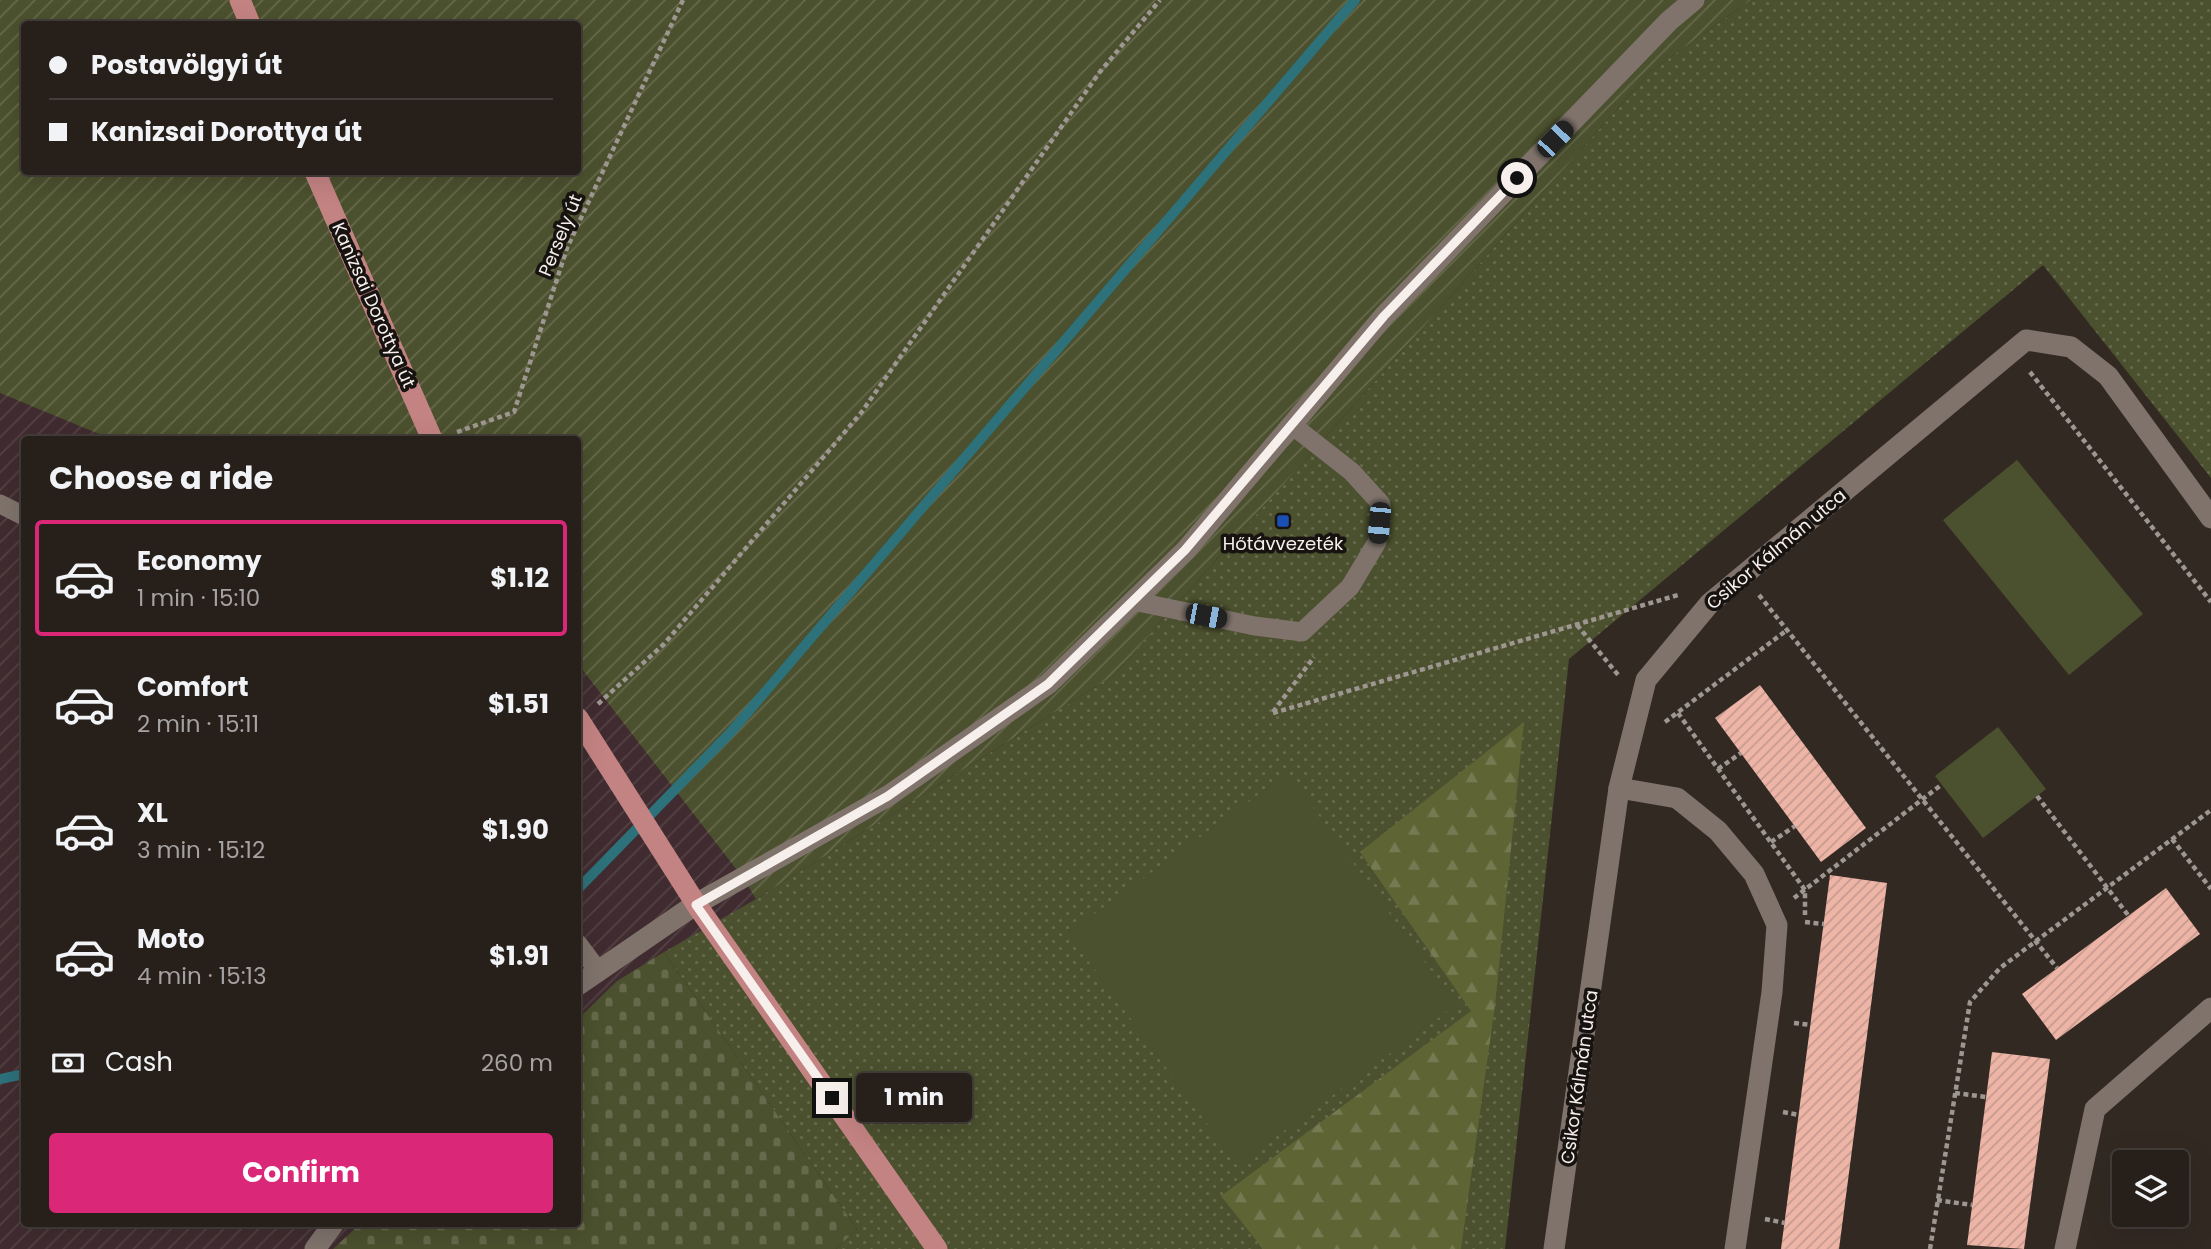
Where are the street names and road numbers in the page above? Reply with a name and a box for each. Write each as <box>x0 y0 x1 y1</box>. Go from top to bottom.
street label: Persely út <box>532 190 588 280</box>
street label: Kanizsai Dorottya út <box>326 218 422 392</box>
street label: Csikor Kálmán utca <box>1701 483 1851 615</box>
street label: Csikor Kálmán utca <box>1554 988 1604 1166</box>

